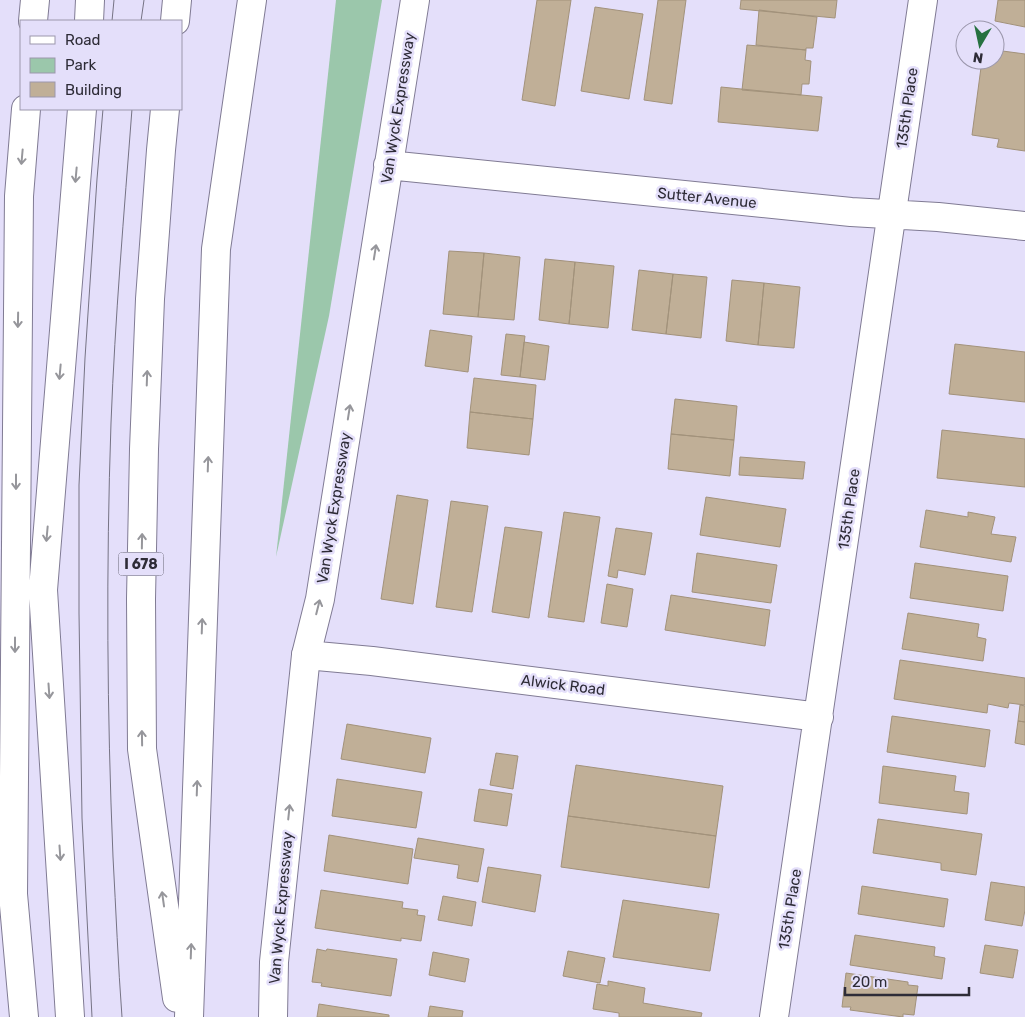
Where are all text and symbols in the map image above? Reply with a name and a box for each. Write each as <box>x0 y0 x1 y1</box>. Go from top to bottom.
legend <box>20 20 182 110</box>
north arrow <box>955 20 1005 70</box>
text: Road <box>65 31 101 49</box>
street label: Van Wyck Expressway <box>377 31 419 185</box>
text: N <box>972 48 984 67</box>
text: Park <box>65 56 96 74</box>
street label: 135th Place <box>892 67 922 149</box>
text: Building <box>65 81 122 99</box>
one-way arrow <box>17 149 27 165</box>
one-way arrow <box>71 167 81 183</box>
street label: Sutter Avenue <box>656 184 758 212</box>
one-way arrow <box>370 244 380 260</box>
one-way arrow <box>13 311 22 327</box>
one-way arrow <box>56 363 65 379</box>
one-way arrow <box>142 371 151 387</box>
one-way arrow <box>345 405 355 421</box>
street label: Van Wyck Expressway <box>313 431 355 585</box>
one-way arrow <box>203 456 213 472</box>
street label: 135th Place <box>834 468 864 550</box>
one-way arrow <box>11 474 21 490</box>
one-way arrow <box>43 525 52 541</box>
one-way arrow <box>137 533 147 550</box>
road number: I 678 <box>118 552 164 576</box>
one-way arrow <box>313 600 323 616</box>
one-way arrow <box>198 618 207 634</box>
one-way arrow <box>10 636 20 652</box>
street label: Alwick Road <box>520 671 606 699</box>
one-way arrow <box>45 683 54 699</box>
one-way arrow <box>137 731 147 747</box>
one-way arrow <box>192 781 202 797</box>
one-way arrow <box>284 804 294 820</box>
street label: Van Wyck Expressway <box>265 831 297 985</box>
one-way arrow <box>55 845 65 861</box>
street label: 135th Place <box>775 867 805 951</box>
one-way arrow <box>158 892 168 908</box>
one-way arrow <box>187 943 196 959</box>
scale bar <box>845 964 969 996</box>
text: 20 m <box>852 973 887 991</box>

